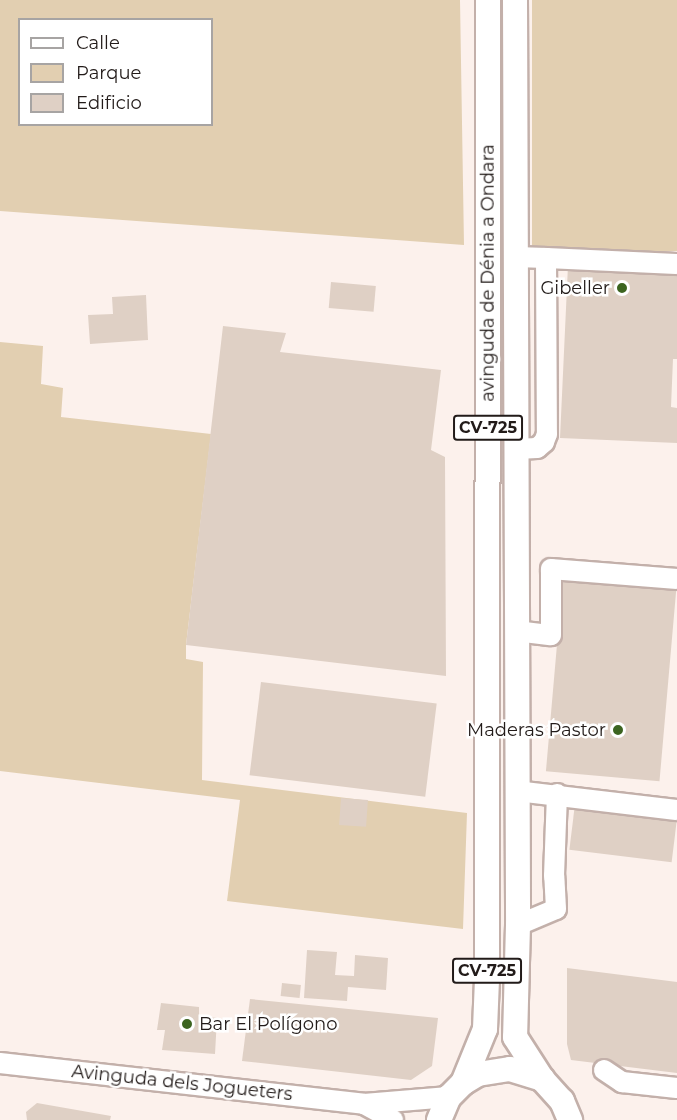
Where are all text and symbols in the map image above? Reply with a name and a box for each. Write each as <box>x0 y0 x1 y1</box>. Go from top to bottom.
legend <box>18 18 213 126</box>
text: Calle <box>76 32 120 54</box>
text: Parque <box>76 62 141 84</box>
text: Edificio <box>76 92 142 114</box>
street label: avinguda de Dénia a Ondara <box>477 144 499 402</box>
place label: Gibeller <box>540 277 610 299</box>
marker: Gibeller <box>615 281 629 295</box>
road number: CV-725 <box>452 415 524 441</box>
place label: Maderas Pastor <box>467 719 606 741</box>
marker: Maderas Pastor <box>611 723 625 737</box>
road number: CV-725 <box>451 958 523 984</box>
place label: Bar El Polígono <box>199 1013 337 1035</box>
marker: Bar El Polígono <box>180 1017 194 1031</box>
street label: Avinguda dels Jogueters <box>70 1061 294 1105</box>

